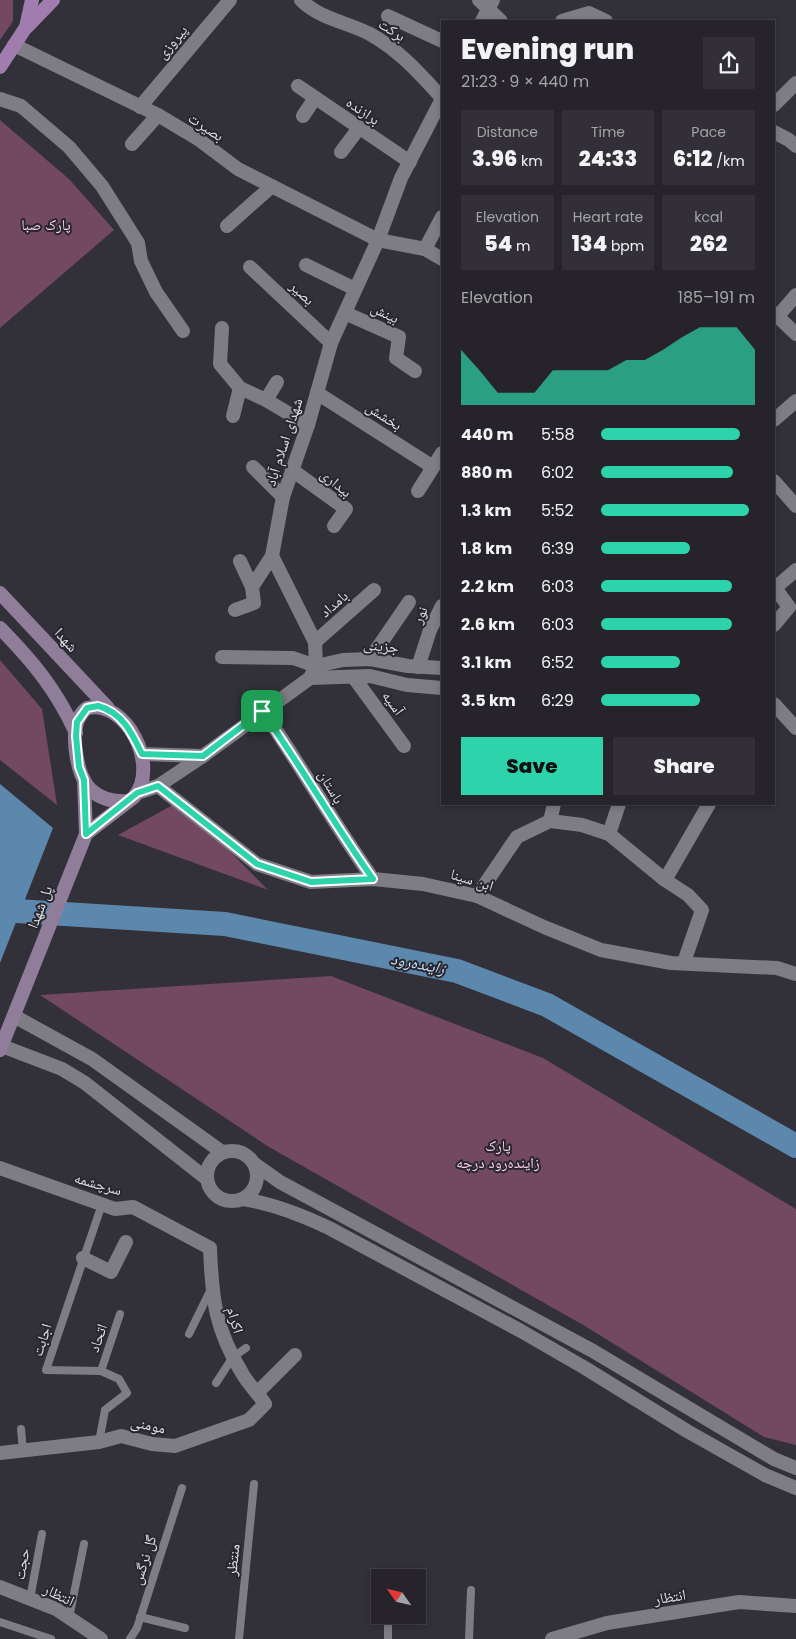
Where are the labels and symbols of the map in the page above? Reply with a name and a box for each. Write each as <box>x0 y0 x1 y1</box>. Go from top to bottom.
street label: برکت <box>375 13 410 46</box>
street label: پیروزی <box>151 20 192 63</box>
street label: برازنده <box>342 92 384 130</box>
street label: بصیرت <box>184 107 228 146</box>
park label: پارک صبا <box>21 214 71 235</box>
street label: بصیر <box>284 275 319 310</box>
street label: بینش <box>368 297 403 328</box>
street label: شهدای اسلام آباد <box>259 395 308 488</box>
street label: بخشش <box>362 396 406 435</box>
street label: بیداری <box>316 463 357 502</box>
street label: بامداد <box>315 585 353 622</box>
street label: نور <box>406 603 433 628</box>
street label: شهدا <box>50 623 83 657</box>
street label: جزینی <box>362 633 400 658</box>
street label: آسیه <box>377 686 410 720</box>
pin <box>241 690 283 732</box>
street label: باستان <box>313 766 349 807</box>
street label: ابن سینا <box>448 863 496 896</box>
street label: پل شهدا <box>22 882 57 931</box>
water label: زاینده‌رود <box>389 947 449 980</box>
park label: پارک زاینده‌رود درچه <box>456 1135 540 1173</box>
street label: سرچشمه <box>72 1167 124 1200</box>
street label: اکرام <box>222 1304 249 1336</box>
street label: اجابت <box>26 1321 57 1359</box>
street label: اتحاد <box>83 1321 112 1355</box>
street label: مومنی <box>129 1411 168 1438</box>
street label: گل نرگس <box>126 1532 161 1587</box>
street label: منتظر <box>220 1543 245 1578</box>
street label: حجت <box>8 1546 35 1581</box>
north arrow <box>371 1569 426 1624</box>
street label: انتظار <box>39 1578 78 1611</box>
street label: انتظار <box>651 1584 687 1610</box>

